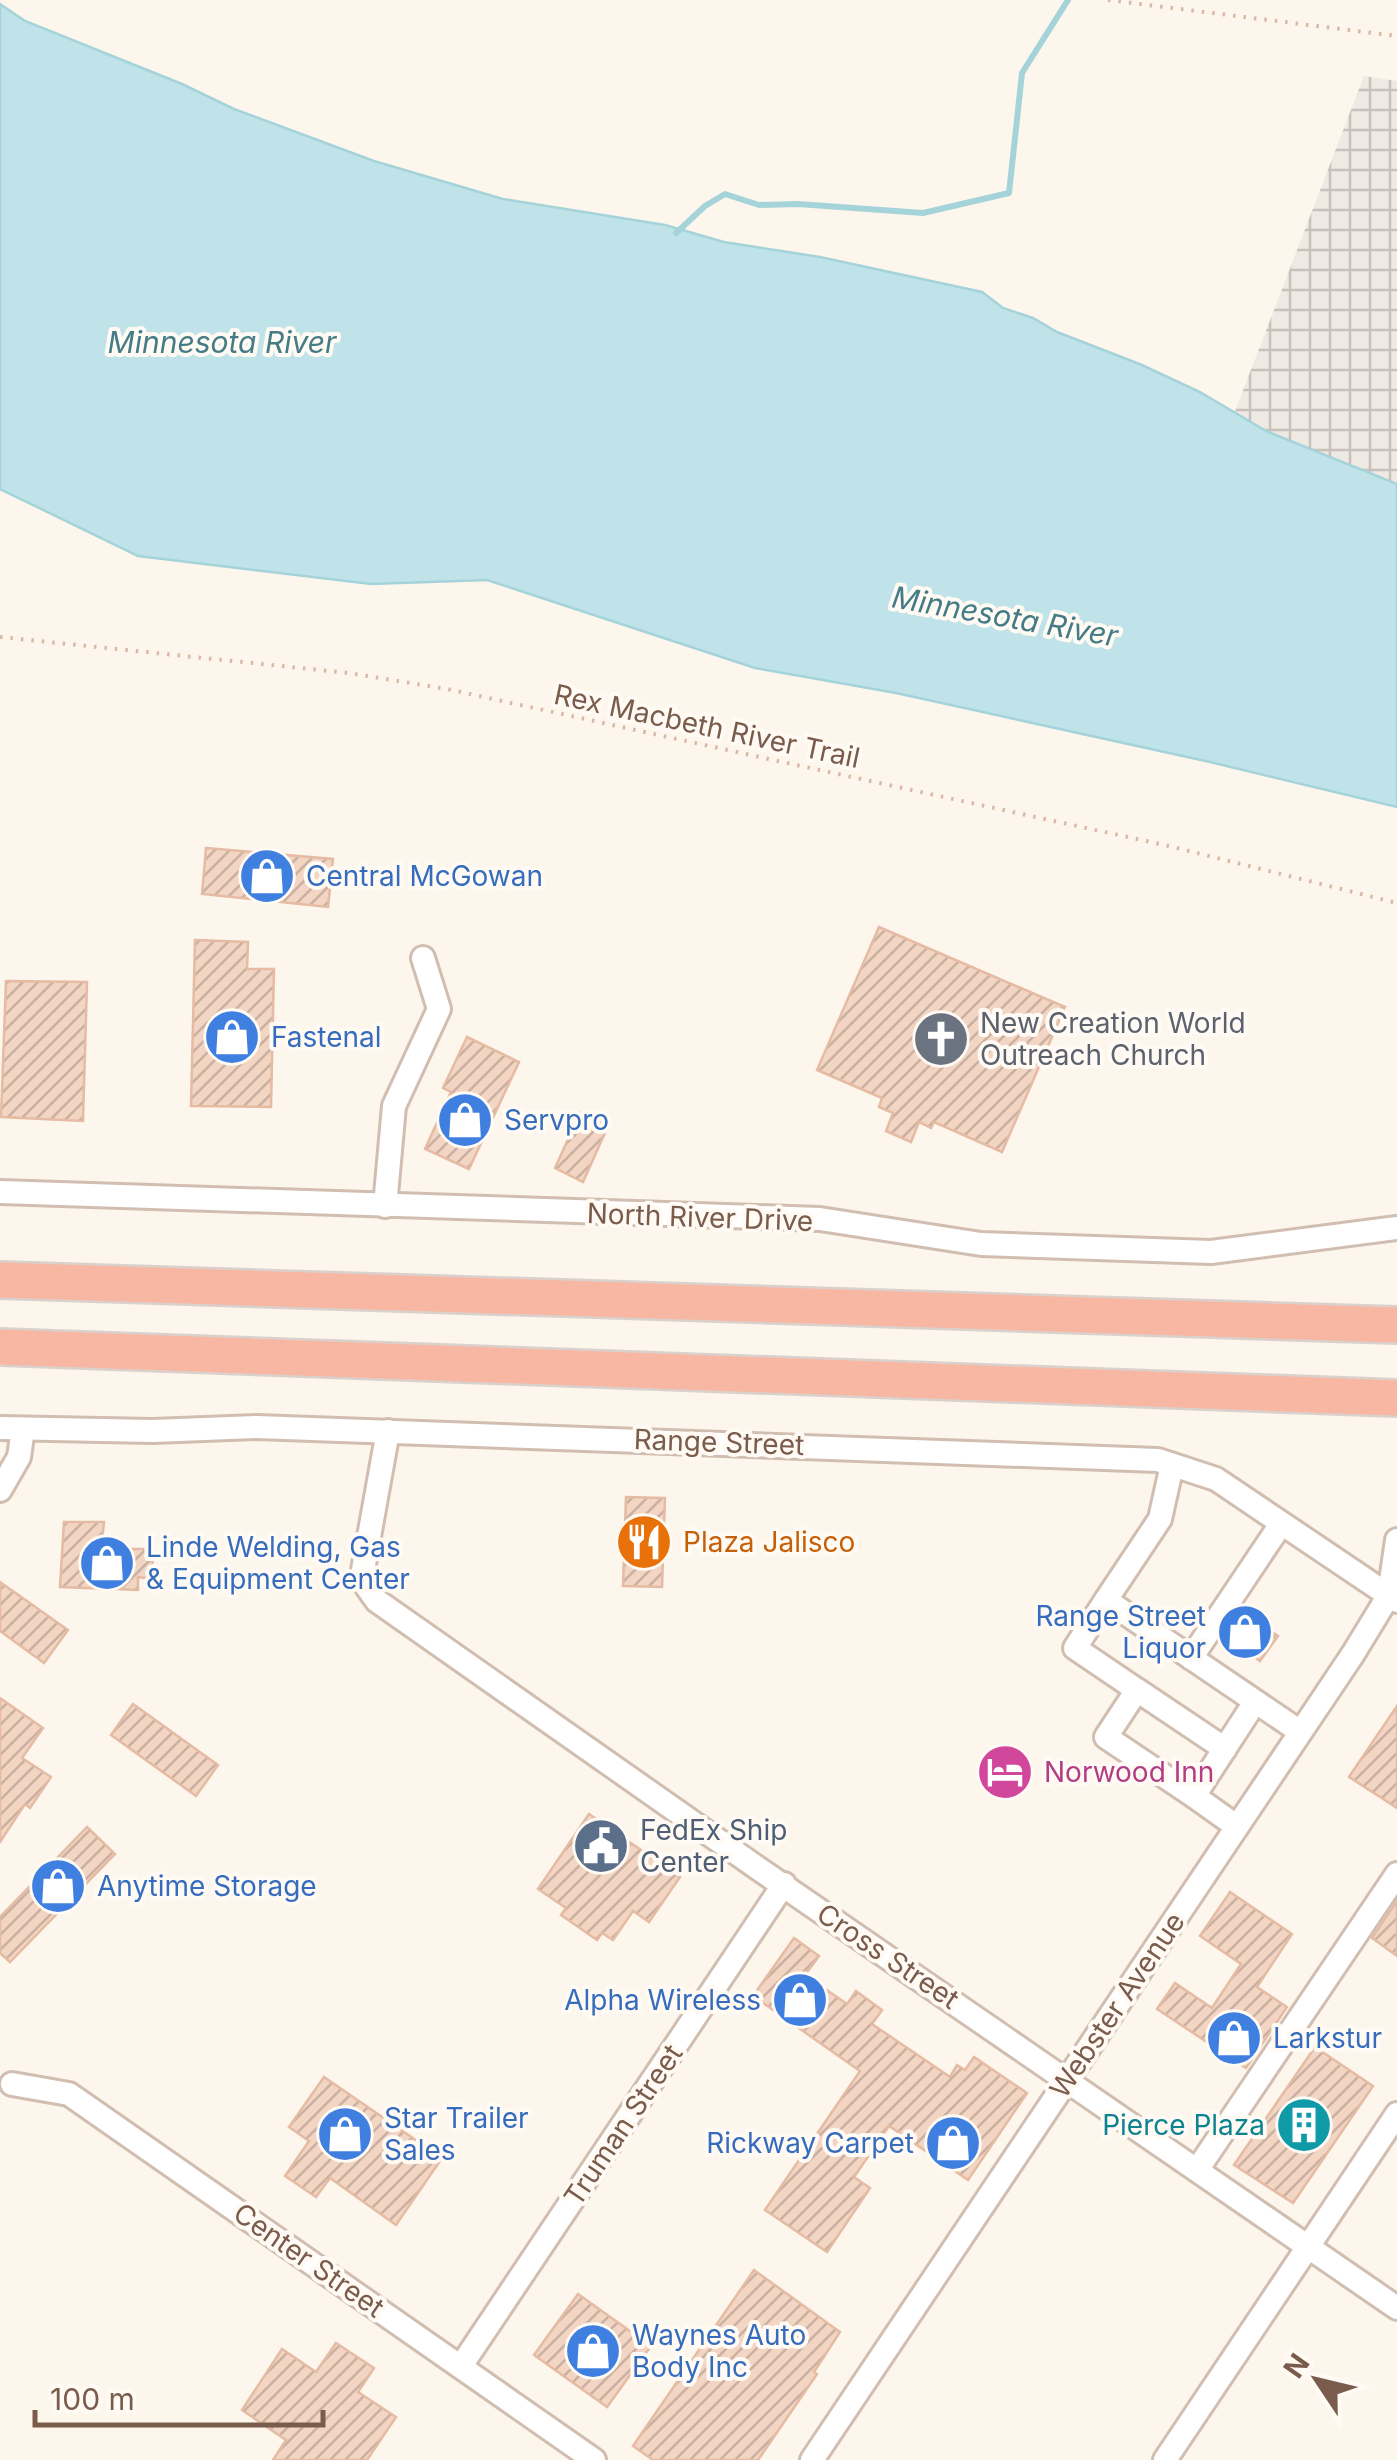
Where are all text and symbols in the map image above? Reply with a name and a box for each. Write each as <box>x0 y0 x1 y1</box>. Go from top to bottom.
water label: Minnesota River <box>108 324 337 360</box>
water label: Minnesota River <box>889 578 1121 654</box>
street label: Rex Macbeth River Trail <box>551 677 863 775</box>
shop icon: Central McGowan <box>237 846 297 906</box>
place label: Central McGowan <box>306 859 543 893</box>
place label: New Creation World Outreach Church <box>980 1006 1246 1072</box>
shop icon: Fastenal <box>202 1007 262 1067</box>
church icon: New Creation World Outreach Church <box>911 1009 971 1069</box>
place label: Fastenal <box>271 1020 382 1054</box>
shop icon: Servpro <box>435 1090 495 1150</box>
place label: Servpro <box>504 1103 609 1137</box>
street label: North River Drive <box>586 1196 814 1238</box>
street label: Range Street <box>633 1422 805 1462</box>
restaurant icon: Plaza Jalisco <box>614 1512 674 1572</box>
place label: Plaza Jalisco <box>683 1525 855 1559</box>
place label: Linde Welding, Gas & Equipment Center <box>146 1530 410 1596</box>
shop icon: Linde Welding, Gas & Equipment Center <box>77 1533 137 1593</box>
place label: Range Street Liquor <box>1035 1599 1206 1665</box>
shop icon: Range Street Liquor <box>1215 1602 1275 1662</box>
hotel icon: Norwood Inn <box>975 1742 1035 1802</box>
place label: Norwood Inn <box>1044 1755 1214 1789</box>
place label: FedEx Ship Center <box>640 1813 787 1879</box>
public building icon: FedEx Ship Center <box>571 1816 631 1876</box>
shop icon: Anytime Storage <box>28 1856 88 1916</box>
place label: Anytime Storage <box>97 1869 317 1903</box>
street label: Cross Street <box>811 1896 965 2016</box>
street label: Webster Avenue <box>1042 1906 1192 2104</box>
shop icon: Alpha Wireless <box>770 1970 830 2030</box>
place label: Alpha Wireless <box>564 1983 761 2017</box>
shop icon: Larkstur <box>1204 2008 1264 2068</box>
place label: Larkstur <box>1273 2021 1382 2055</box>
street label: Truman Street <box>557 2038 689 2212</box>
building icon: Pierce Plaza <box>1274 2095 1334 2155</box>
place label: Star Trailer Sales <box>384 2101 529 2167</box>
shop icon: Star Trailer Sales <box>315 2104 375 2164</box>
place label: Pierce Plaza <box>1102 2108 1265 2142</box>
shop icon: Rickway Carpet <box>923 2113 983 2173</box>
place label: Rickway Carpet <box>706 2126 914 2160</box>
street label: Center Street <box>227 2196 391 2324</box>
place label: Waynes Auto Body Inc <box>632 2318 806 2384</box>
shop icon: Waynes Auto Body Inc <box>563 2321 623 2381</box>
north arrow <box>1267 2330 1367 2430</box>
text: N <box>1276 2347 1317 2384</box>
scale bar <box>35 2365 322 2427</box>
text: 100 m <box>50 2381 135 2417</box>

